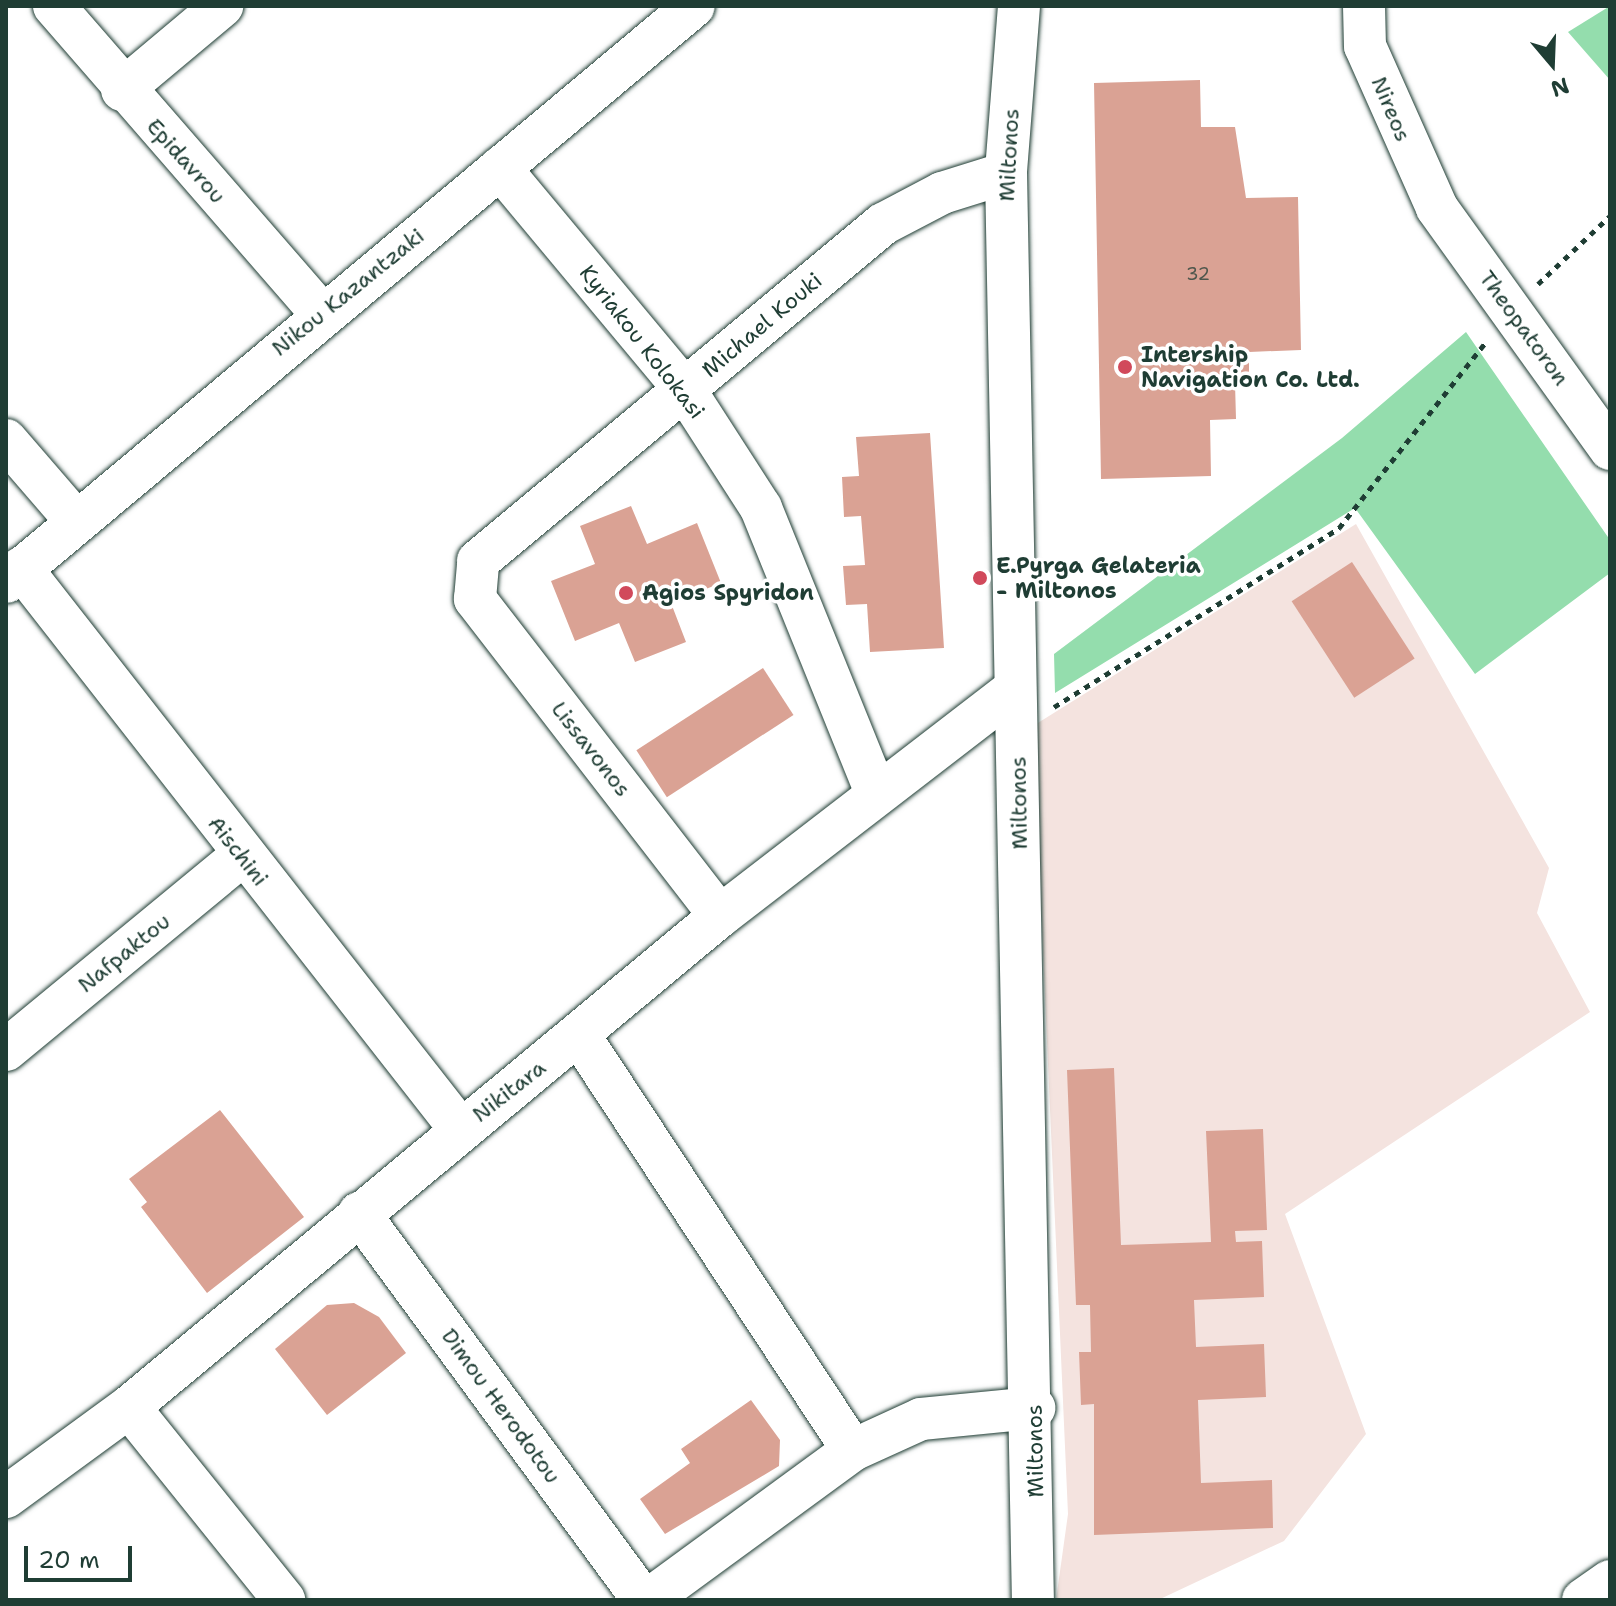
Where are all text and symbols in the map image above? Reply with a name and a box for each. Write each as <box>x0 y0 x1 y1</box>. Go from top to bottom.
north arrow <box>1512 24 1592 104</box>
text: N <box>1547 71 1573 104</box>
street label: Nireos <box>1366 73 1416 145</box>
street label: Miltonos <box>993 108 1025 202</box>
street label: Epidavrou <box>141 113 231 209</box>
street label: Nikou Kazantzaki <box>266 222 430 362</box>
street label: Kyriakou Kolokasi <box>574 260 710 424</box>
house number: 32 <box>1186 263 1210 285</box>
street label: Theopatoron <box>1473 265 1575 391</box>
street label: Michael Kouki <box>697 267 827 383</box>
place label: Intership Navigation Co. Ltd. <box>1141 341 1360 392</box>
marker: Intership Navigation Co. Ltd. <box>1116 358 1134 376</box>
place label: E.Pyrga Gelateria - Miltonos <box>996 552 1201 604</box>
marker: E.Pyrga Gelateria - Miltonos <box>971 569 989 587</box>
place label: Agios Spyridon <box>642 580 814 606</box>
marker: Agios Spyridon <box>617 584 635 602</box>
street label: Lissavonos <box>546 696 636 802</box>
street label: Miltonos <box>1005 756 1033 850</box>
street label: Aischini <box>202 811 274 891</box>
street label: Nafpaktou <box>73 908 175 998</box>
street label: Nikitara <box>467 1054 551 1128</box>
street label: Dimou Herodotou <box>436 1323 566 1489</box>
street label: Miltonos <box>1021 1404 1049 1498</box>
scale bar <box>28 1530 136 1580</box>
text: 20 m <box>38 1544 100 1576</box>

